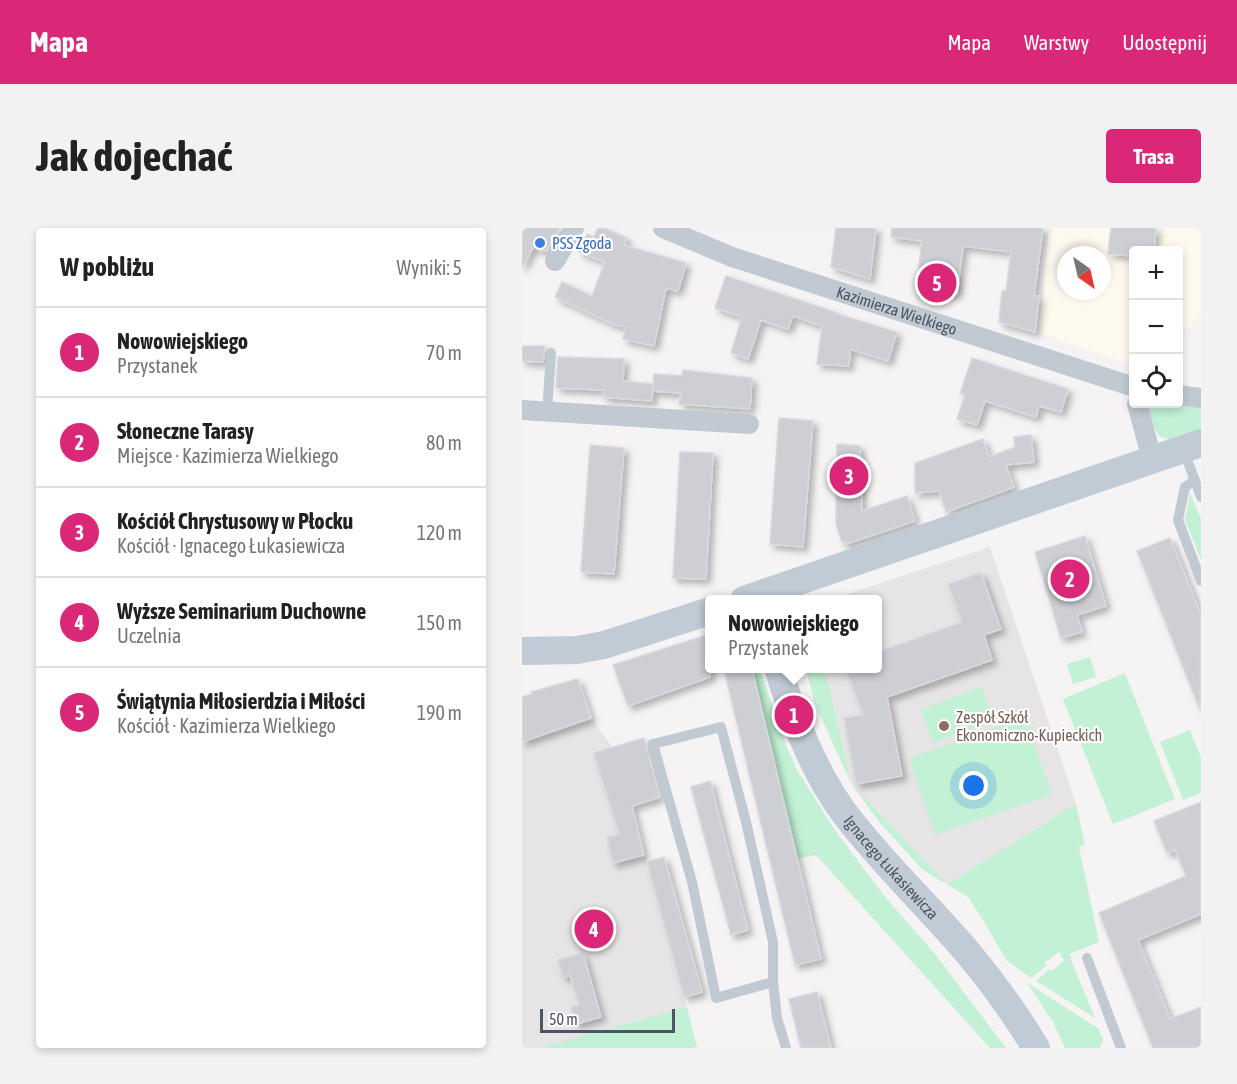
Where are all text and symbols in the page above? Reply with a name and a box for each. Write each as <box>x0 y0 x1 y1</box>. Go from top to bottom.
text: Mapa <box>30 26 88 58</box>
text: Mapa <box>947 30 991 54</box>
text: Warstwy <box>1024 30 1089 54</box>
text: Udostępnij <box>1122 30 1207 54</box>
button: Trasa <box>1106 129 1201 183</box>
text: Jak dojechać <box>36 132 232 180</box>
place label: PSS Zgoda <box>552 234 612 253</box>
marker: PSS Zgoda <box>533 236 547 250</box>
north arrow <box>1057 246 1111 300</box>
map controls <box>1129 246 1183 408</box>
button: + <box>1129 246 1183 300</box>
text: W pobliżu <box>60 252 154 282</box>
text: Wyniki: 5 <box>396 256 462 279</box>
pin: 5 <box>918 260 956 306</box>
street label: Kazimierza Wielkiego <box>834 282 959 338</box>
button: − <box>1129 300 1183 354</box>
text: Nowowiejskiego <box>117 328 248 354</box>
text: 1 <box>75 341 84 364</box>
text: 70 m <box>426 341 462 364</box>
text: Przystanek <box>117 354 198 377</box>
button: locate <box>1129 354 1183 408</box>
text: Słoneczne Tarasy <box>117 418 254 444</box>
text: 2 <box>75 431 84 454</box>
text: 80 m <box>426 431 462 454</box>
text: Miejsce · Kazimierza Wielkiego <box>117 444 339 467</box>
pin: 3 <box>830 454 868 498</box>
text: Kościół Chrystusowy w Płocku <box>117 508 353 534</box>
text: 3 <box>75 521 84 544</box>
text: 120 m <box>417 521 462 544</box>
text: Kościół · Ignacego Łukasiewicza <box>117 534 345 557</box>
pin: 2 <box>1050 556 1090 602</box>
popup <box>705 595 882 673</box>
text: Wyższe Seminarium Duchowne <box>117 598 366 624</box>
text: Nowowiejskiego <box>728 610 859 636</box>
text: 4 <box>75 611 84 634</box>
text: 150 m <box>417 611 462 634</box>
text: Uczelnia <box>117 624 181 647</box>
text: Przystanek <box>728 636 809 659</box>
text: Świątynia Miłosierdzia i Miłości <box>117 688 365 714</box>
pin: 1 <box>774 692 814 738</box>
text: 5 <box>75 701 84 724</box>
text: 190 m <box>417 701 462 724</box>
place label: Zespół Szkół Ekonomiczno-Kupieckich <box>956 708 1102 745</box>
text: Kościół · Kazimierza Wielkiego <box>117 714 336 737</box>
marker: Zespół Szkół Ekonomiczno-Kupieckich <box>937 719 951 733</box>
your location <box>959 771 988 800</box>
street label: Ignacego Łukasiewicza <box>840 812 942 923</box>
pin: 4 <box>574 906 614 952</box>
scale bar <box>540 1006 675 1034</box>
text: 50 m <box>549 1010 578 1028</box>

